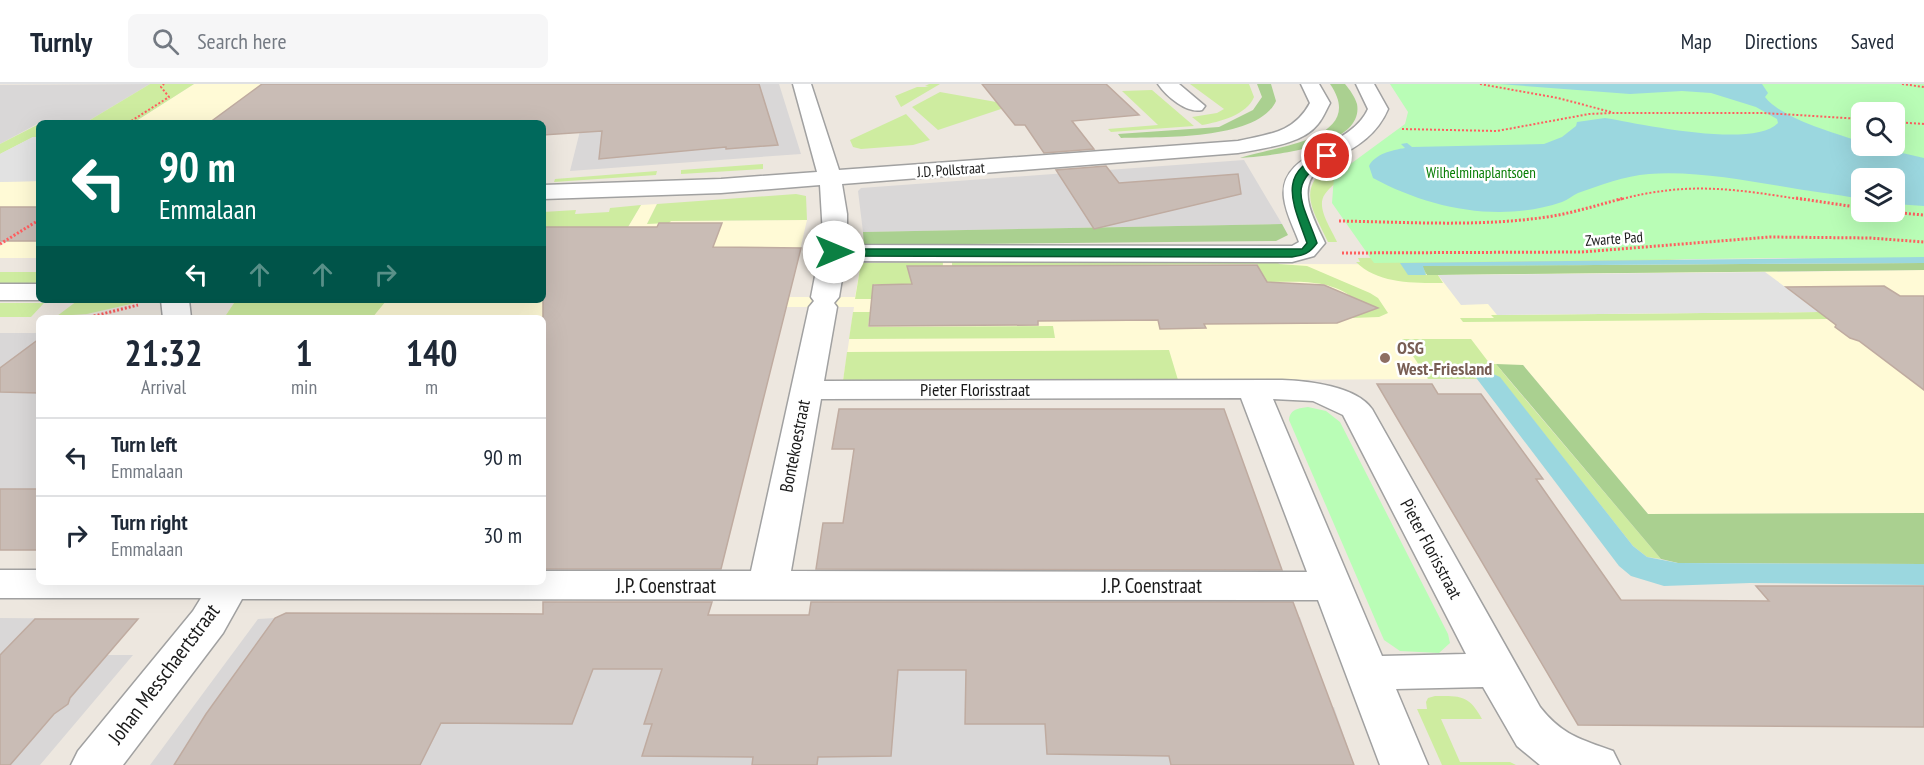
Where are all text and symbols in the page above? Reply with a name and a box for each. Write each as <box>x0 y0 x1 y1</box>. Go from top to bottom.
search box <box>128 14 548 68</box>
text: Turnly <box>30 23 92 60</box>
icon: search <box>149 25 182 58</box>
text: Search here <box>197 27 287 55</box>
text: Map <box>1681 28 1712 55</box>
text: Directions <box>1745 28 1818 55</box>
text: Saved <box>1851 28 1894 55</box>
map controls <box>1851 102 1905 222</box>
button: search <box>1851 102 1905 156</box>
pin <box>1301 130 1352 181</box>
text: 90 m <box>159 139 236 194</box>
icon: arrive <box>1310 139 1343 172</box>
icon: left <box>60 144 138 222</box>
street label: J.D. Pollstraat <box>915 158 985 181</box>
park label: Wilhelminaplantsoen <box>1426 163 1536 182</box>
button: layers <box>1851 168 1905 222</box>
text: Emmalaan <box>159 192 256 226</box>
position arrow <box>802 220 866 284</box>
street label: Zwarte Pad <box>1584 227 1643 250</box>
icon: left <box>180 258 213 291</box>
icon: ahead <box>243 258 276 291</box>
icon: ahead <box>306 258 339 291</box>
icon: right <box>369 258 402 291</box>
text: 21:32 <box>125 329 202 376</box>
text: 1 <box>295 329 313 376</box>
text: 140 <box>406 329 457 376</box>
place label: OSG West-Friesland <box>1396 336 1492 380</box>
marker: OSG West-Friesland <box>1378 351 1392 365</box>
text: Arrival <box>141 374 186 400</box>
text: min <box>291 374 317 400</box>
text: m <box>425 374 438 400</box>
street label: Pieter Florisstraat <box>920 378 1030 401</box>
street label: Bontekoestraat <box>774 398 815 494</box>
text: Turn left <box>111 430 177 458</box>
icon: left <box>60 441 93 474</box>
text: 90 m <box>483 443 522 471</box>
text: Emmalaan <box>111 458 183 484</box>
street label: Pieter Florisstraat <box>1395 495 1467 603</box>
text: Turn right <box>111 508 188 536</box>
icon: right <box>60 519 93 552</box>
text: 30 m <box>483 521 522 549</box>
text: Emmalaan <box>111 536 183 562</box>
street label: J.P. Coenstraat <box>615 572 716 599</box>
street label: J.P. Coenstraat <box>1101 572 1202 599</box>
street label: Johan Messchaertstraat <box>101 598 225 750</box>

